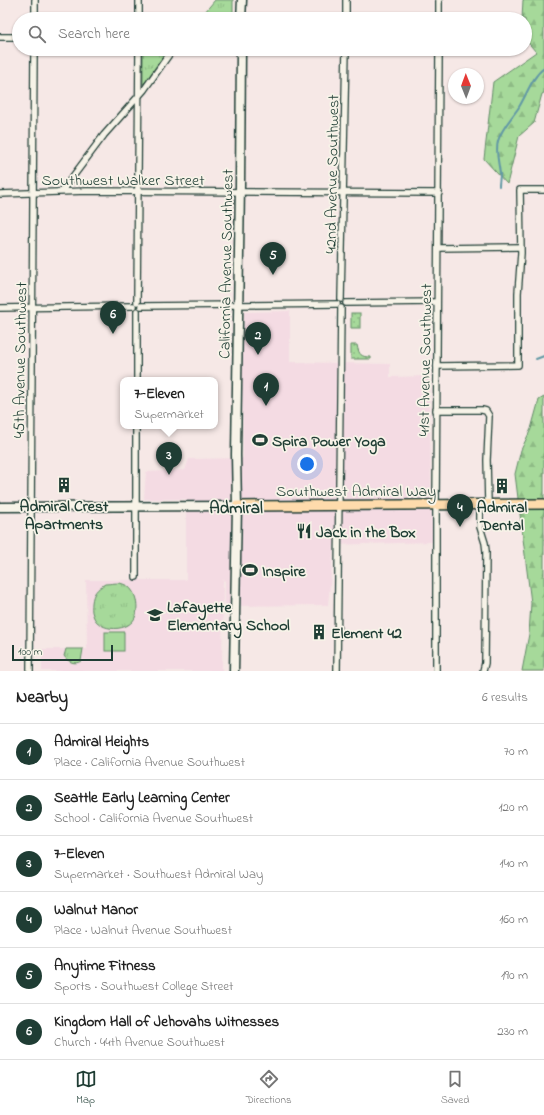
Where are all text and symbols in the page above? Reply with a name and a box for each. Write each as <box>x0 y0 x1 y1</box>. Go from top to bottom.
search box <box>12 12 532 56</box>
icon: search <box>26 23 48 45</box>
text: Search here <box>58 23 130 45</box>
north arrow <box>448 68 484 104</box>
street label: 42nd Avenue Southwest <box>320 94 346 254</box>
street label: California Avenue Southwest <box>213 168 241 359</box>
street label: Southwest Walker Street <box>41 169 205 193</box>
pin: 5 <box>260 242 286 275</box>
street label: 45th Avenue Southwest <box>8 281 34 438</box>
street label: 41st Avenue Southwest <box>413 283 439 437</box>
pin: 6 <box>100 301 126 334</box>
pin: 2 <box>245 322 271 355</box>
pin: 1 <box>253 373 279 406</box>
popup <box>120 377 218 429</box>
text: 7-Eleven <box>134 383 185 405</box>
text: Supermarket <box>134 405 204 424</box>
place label: Spira Power Yoga <box>272 430 386 455</box>
sports icon: Spira Power Yoga <box>251 431 269 449</box>
pin: 3 <box>156 442 182 475</box>
your location <box>297 454 317 474</box>
building icon: Admiral Crest Apartments <box>55 476 73 494</box>
building icon: Admiral Dental <box>493 477 511 495</box>
street label: Southwest Admiral Way <box>276 480 436 504</box>
pin: 4 <box>447 494 473 527</box>
place label: Admiral Crest Apartments <box>20 495 109 537</box>
district label: Admiral <box>209 496 263 521</box>
place label: Admiral Dental <box>477 496 528 538</box>
place label: Jack in the Box <box>316 521 416 545</box>
restaurant icon: Jack in the Box <box>295 522 313 540</box>
place label: Inspire <box>262 560 306 584</box>
sports icon: Inspire <box>241 561 259 579</box>
place label: Lafayette Elementary School <box>167 596 290 639</box>
school or university icon: Lafayette Elementary School <box>146 606 164 624</box>
place label: Element 42 <box>331 622 402 646</box>
building icon: Element 42 <box>310 623 328 641</box>
scale bar <box>12 643 113 662</box>
text: 100 m <box>18 644 42 660</box>
text: Nearby <box>16 685 68 710</box>
text: 6 results <box>482 688 528 707</box>
text: Admiral Heights <box>54 731 149 753</box>
text: 1 <box>27 742 31 761</box>
text: 70 m <box>504 742 528 761</box>
text: Place · California Avenue Southwest <box>54 753 245 772</box>
text: Seattle Early Learning Center <box>54 787 230 809</box>
text: 2 <box>26 798 32 817</box>
text: 120 m <box>498 798 528 817</box>
text: School · California Avenue Southwest <box>54 809 253 828</box>
text: 7-Eleven <box>54 843 105 865</box>
text: 3 <box>26 854 32 873</box>
text: 140 m <box>500 854 528 873</box>
text: Supermarket · Southwest Admiral Way <box>54 865 263 884</box>
text: Walnut Manor <box>54 899 138 921</box>
text: 4 <box>26 910 32 929</box>
text: 160 m <box>499 910 528 929</box>
text: Place · Walnut Avenue Southwest <box>54 921 232 940</box>
text: Anytime Fitness <box>54 955 156 977</box>
text: 5 <box>25 966 33 985</box>
text: 190 m <box>501 966 528 985</box>
text: Sports · Southwest College Street <box>54 977 233 996</box>
text: Kingdom Hall of Jehovahs Witnesses <box>54 1011 279 1033</box>
text: 6 <box>26 1022 32 1041</box>
text: 230 m <box>497 1022 528 1041</box>
text: Church · 44th Avenue Southwest <box>54 1033 225 1052</box>
tab: Map <box>75 1068 97 1108</box>
tab: Directions <box>246 1068 291 1108</box>
tab: Saved <box>441 1068 469 1108</box>

